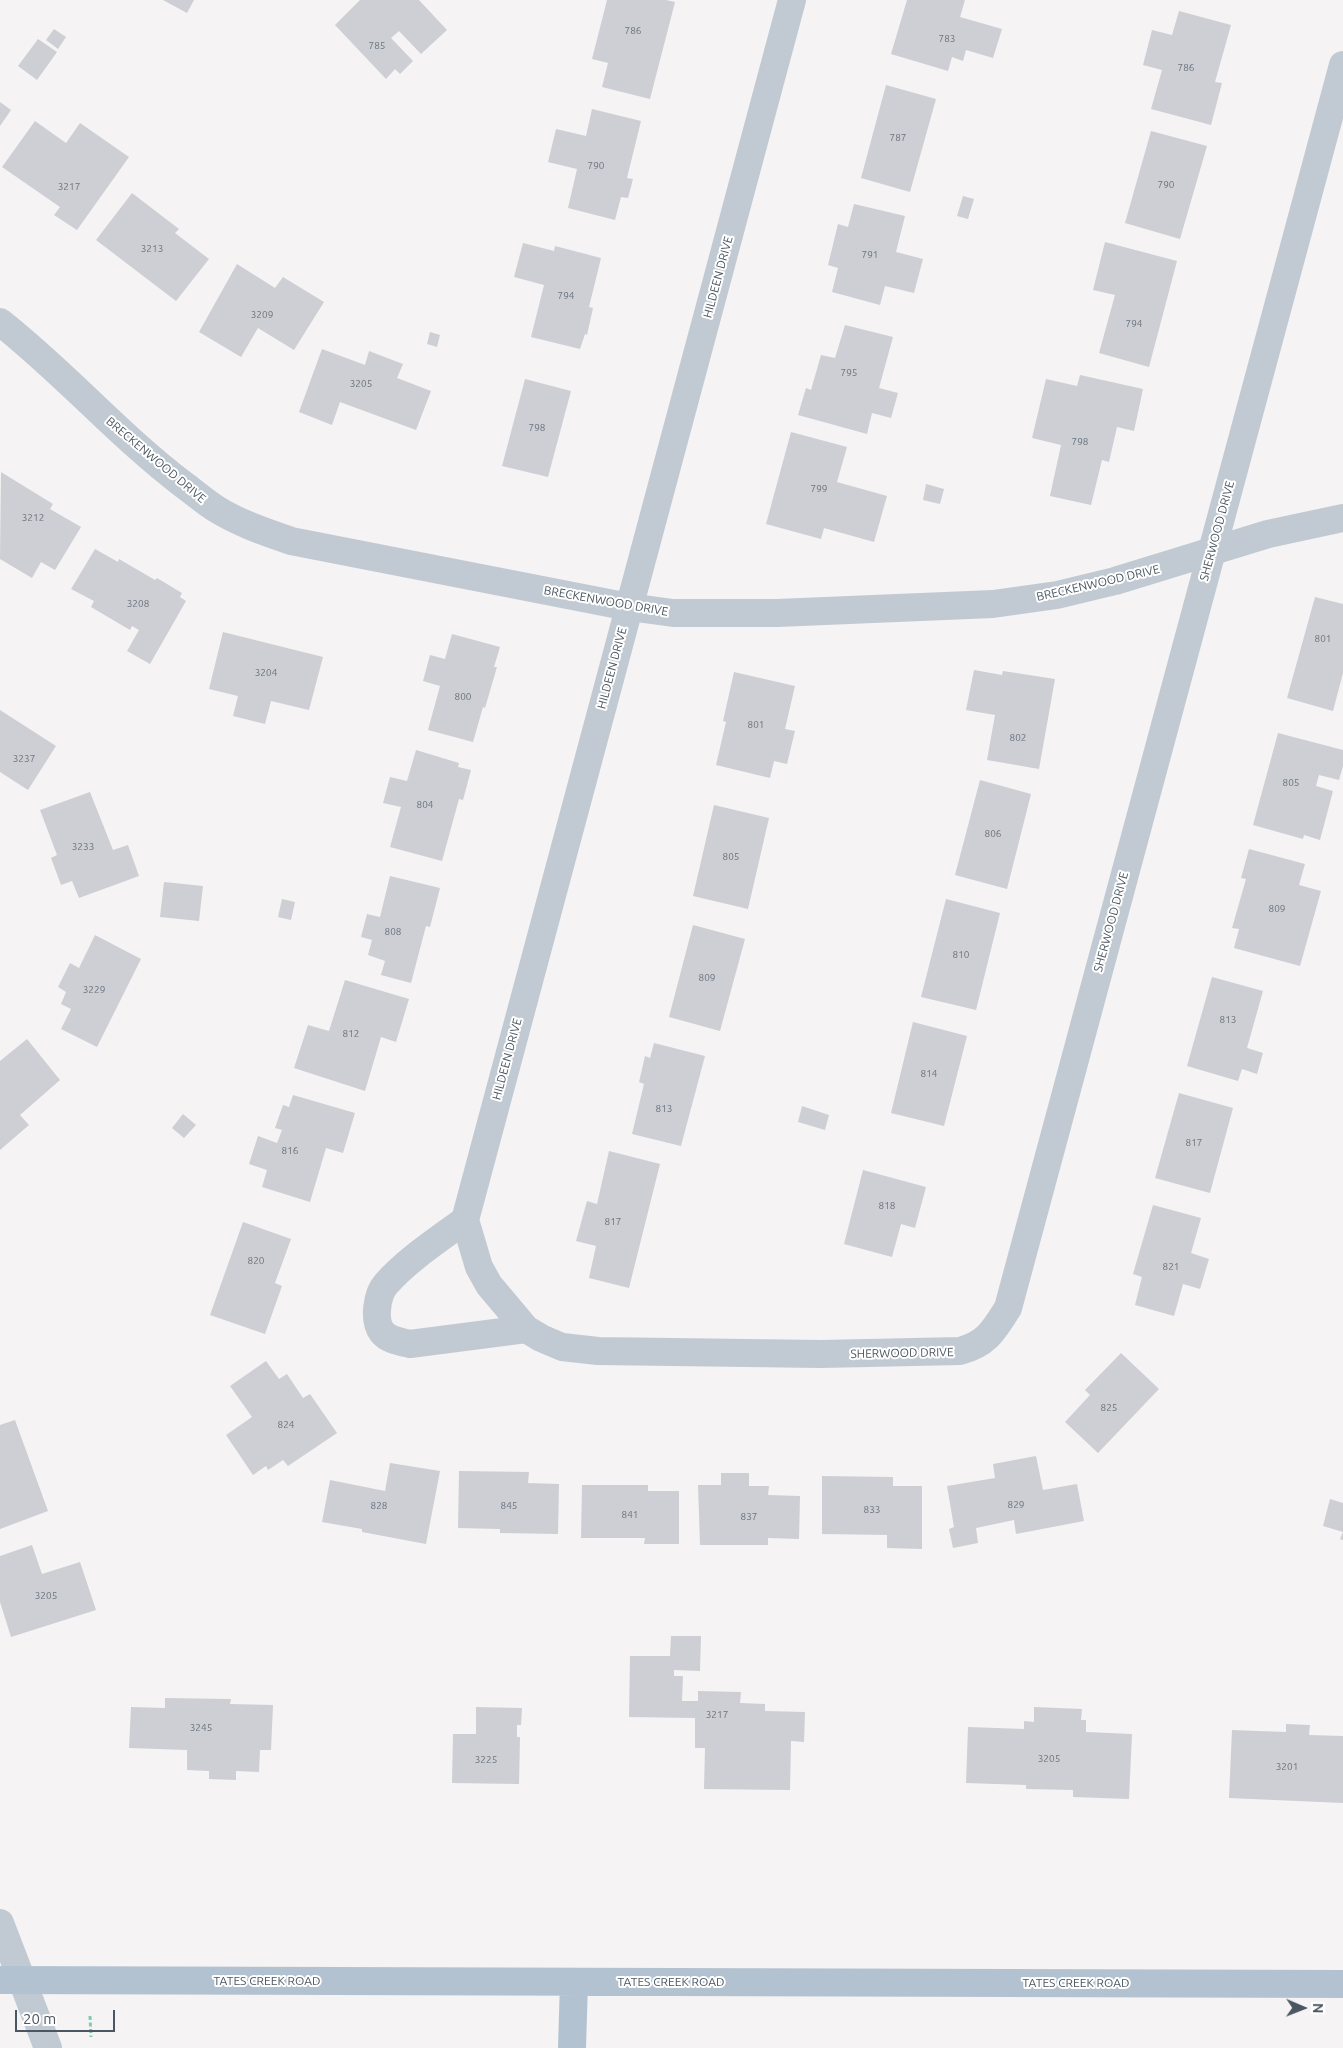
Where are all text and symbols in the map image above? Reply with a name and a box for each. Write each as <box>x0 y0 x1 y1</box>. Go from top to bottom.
house number: 786 <box>625 25 641 37</box>
house number: 783 <box>939 33 955 45</box>
house number: 785 <box>369 40 385 52</box>
house number: 786 <box>1178 62 1194 74</box>
house number: 787 <box>890 132 906 144</box>
house number: 790 <box>588 160 604 172</box>
house number: 790 <box>1158 179 1174 191</box>
house number: 3217 <box>58 181 80 193</box>
street label: HILDEEN DRIVE <box>700 234 736 320</box>
house number: 3213 <box>141 243 163 255</box>
house number: 791 <box>862 249 878 261</box>
house number: 794 <box>558 290 574 302</box>
house number: 3209 <box>251 309 273 321</box>
house number: 794 <box>1126 318 1142 330</box>
house number: 795 <box>841 367 857 379</box>
house number: 3205 <box>350 378 372 390</box>
street label: BRECKENWOOD DRIVE <box>103 414 209 506</box>
house number: 798 <box>529 422 545 434</box>
house number: 798 <box>1072 436 1088 448</box>
street label: SHERWOOD DRIVE <box>1197 479 1237 583</box>
house number: 799 <box>811 483 827 495</box>
house number: 3212 <box>22 512 44 524</box>
street label: BRECKENWOOD DRIVE <box>1035 562 1161 604</box>
street label: BRECKENWOOD DRIVE <box>543 583 669 619</box>
house number: 3208 <box>127 598 149 610</box>
street label: HILDEEN DRIVE <box>594 625 630 711</box>
house number: 801 <box>1315 633 1331 645</box>
house number: 3204 <box>255 667 277 679</box>
house number: 800 <box>455 691 471 703</box>
house number: 801 <box>748 719 764 731</box>
house number: 802 <box>1010 732 1026 744</box>
house number: 3237 <box>13 753 35 765</box>
house number: 805 <box>1283 777 1299 789</box>
house number: 804 <box>417 799 433 811</box>
house number: 806 <box>985 828 1001 840</box>
house number: 3233 <box>72 841 94 853</box>
house number: 805 <box>723 851 739 863</box>
street label: SHERWOOD DRIVE <box>1091 870 1131 974</box>
house number: 809 <box>1269 903 1285 915</box>
house number: 808 <box>385 926 401 938</box>
house number: 810 <box>953 949 969 961</box>
house number: 809 <box>699 972 715 984</box>
house number: 3229 <box>83 984 105 996</box>
house number: 813 <box>1220 1014 1236 1026</box>
street label: HILDEEN DRIVE <box>489 1016 525 1102</box>
house number: 812 <box>343 1028 359 1040</box>
house number: 814 <box>921 1068 937 1080</box>
house number: 813 <box>656 1103 672 1115</box>
house number: 817 <box>1186 1137 1202 1149</box>
house number: 816 <box>282 1145 298 1157</box>
house number: 818 <box>879 1200 895 1212</box>
house number: 817 <box>605 1216 621 1228</box>
house number: 820 <box>248 1255 264 1267</box>
house number: 821 <box>1163 1261 1179 1273</box>
street label: SHERWOOD DRIVE <box>850 1345 954 1361</box>
house number: 825 <box>1101 1402 1117 1414</box>
house number: 824 <box>278 1419 294 1431</box>
house number: 829 <box>1008 1499 1024 1511</box>
house number: 828 <box>371 1500 387 1512</box>
house number: 845 <box>501 1500 517 1512</box>
house number: 833 <box>864 1504 880 1516</box>
house number: 841 <box>622 1509 638 1521</box>
house number: 837 <box>741 1511 757 1523</box>
house number: 3205 <box>35 1590 57 1602</box>
house number: 3217 <box>706 1709 728 1721</box>
house number: 3245 <box>190 1722 212 1734</box>
house number: 3205 <box>1038 1753 1060 1765</box>
house number: 3225 <box>475 1754 497 1766</box>
house number: 3201 <box>1276 1761 1298 1773</box>
street label: TATES CREEK ROAD <box>214 1974 320 1988</box>
street label: TATES CREEK ROAD <box>618 1975 724 1989</box>
street label: TATES CREEK ROAD <box>1023 1976 1129 1990</box>
north arrow <box>1278 1983 1328 2033</box>
scale bar <box>18 2000 118 2032</box>
text: N <box>1310 2003 1326 2014</box>
text: 20 m <box>23 2010 56 2027</box>

